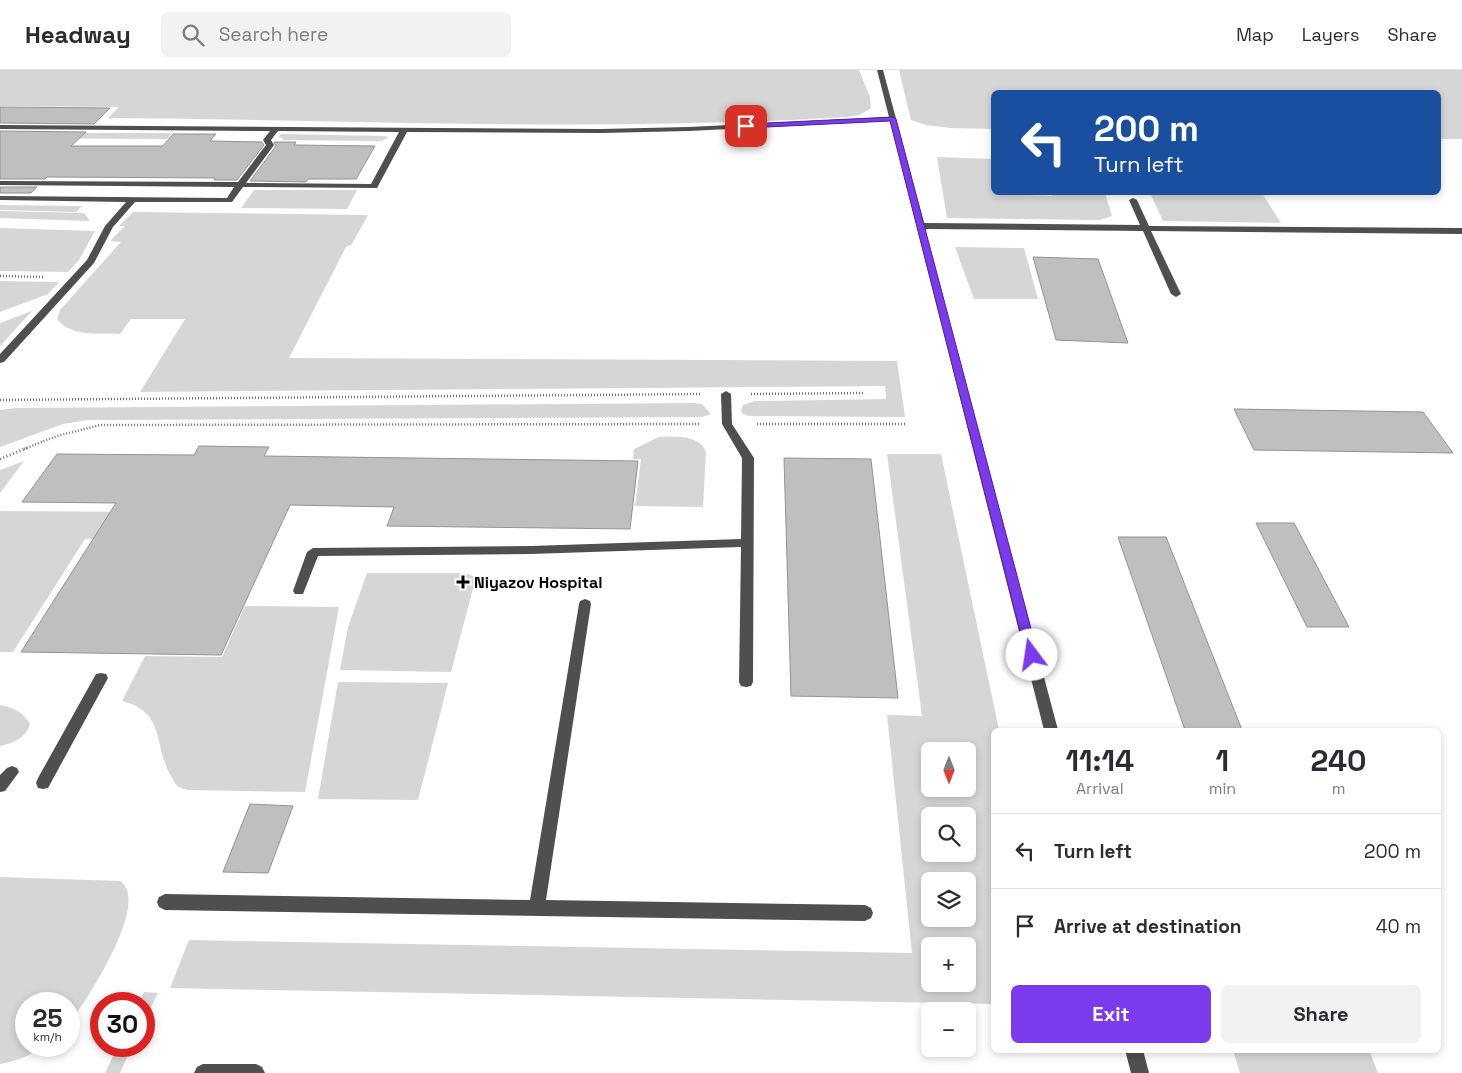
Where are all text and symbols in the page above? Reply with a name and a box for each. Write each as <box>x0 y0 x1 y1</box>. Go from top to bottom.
search box <box>161 12 511 57</box>
text: Headway <box>25 19 131 50</box>
icon: search <box>179 21 207 49</box>
text: Search here <box>219 22 328 47</box>
text: Map <box>1236 23 1274 46</box>
text: Layers <box>1302 23 1359 46</box>
text: Share <box>1387 23 1437 46</box>
pin <box>725 105 767 147</box>
text: 200 m <box>1094 107 1199 151</box>
icon: left <box>1011 110 1076 175</box>
icon: arrive <box>732 112 760 140</box>
text: Turn left <box>1094 150 1184 178</box>
place label: Niyazov Hospital <box>474 572 603 593</box>
marker: Niyazov Hospital <box>456 575 470 589</box>
position arrow <box>1005 628 1057 680</box>
text: 11:14 <box>1065 741 1134 780</box>
text: 1 <box>1216 741 1229 780</box>
text: 240 <box>1311 741 1366 780</box>
north arrow <box>921 742 976 798</box>
map controls <box>921 742 976 1057</box>
text: Arrival <box>1076 778 1124 799</box>
text: min <box>1209 778 1236 799</box>
text: m <box>1332 778 1345 799</box>
button: search <box>921 807 976 862</box>
icon: left <box>1011 837 1039 865</box>
text: Turn left <box>1054 839 1132 864</box>
text: 200 m <box>1364 839 1421 864</box>
button: layers <box>921 872 976 927</box>
icon: arrive <box>1011 912 1039 940</box>
text: Arrive at destination <box>1054 914 1242 939</box>
text: 40 m <box>1376 914 1421 939</box>
button: + <box>921 937 976 992</box>
button: Exit <box>1011 985 1211 1043</box>
button: Share <box>1221 985 1421 1043</box>
speed limit sign: 30 <box>90 992 155 1057</box>
text: 25 <box>33 1002 62 1034</box>
button: − <box>921 1002 976 1057</box>
text: km/h <box>33 1029 62 1045</box>

